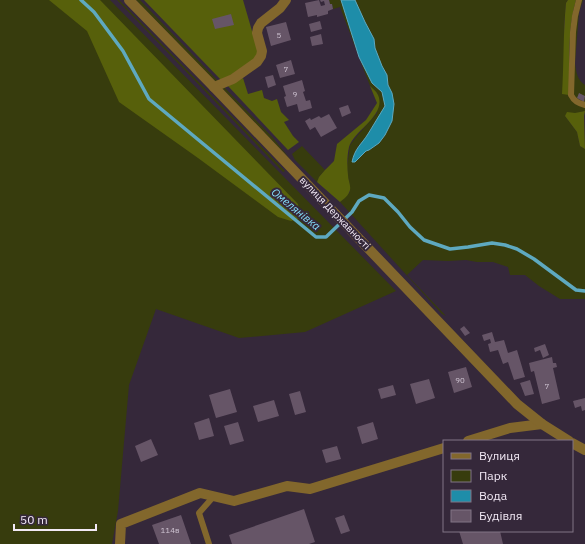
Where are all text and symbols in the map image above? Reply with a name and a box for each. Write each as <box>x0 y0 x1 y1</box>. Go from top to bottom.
house number: 5 <box>277 30 282 40</box>
house number: 7 <box>284 64 289 74</box>
house number: 9 <box>293 89 298 99</box>
street label: вулиця Державності <box>297 174 373 252</box>
water label: Омелянівка <box>269 185 323 233</box>
house number: 90 <box>455 375 465 385</box>
house number: 7 <box>545 381 550 391</box>
legend <box>443 440 573 532</box>
text: Вулиця <box>479 448 520 463</box>
text: Парк <box>479 468 508 483</box>
text: Вода <box>479 488 508 503</box>
scale bar <box>14 506 96 532</box>
text: Будівля <box>479 508 522 523</box>
text: 50 m <box>20 512 48 527</box>
house number: 114в <box>161 525 179 535</box>

